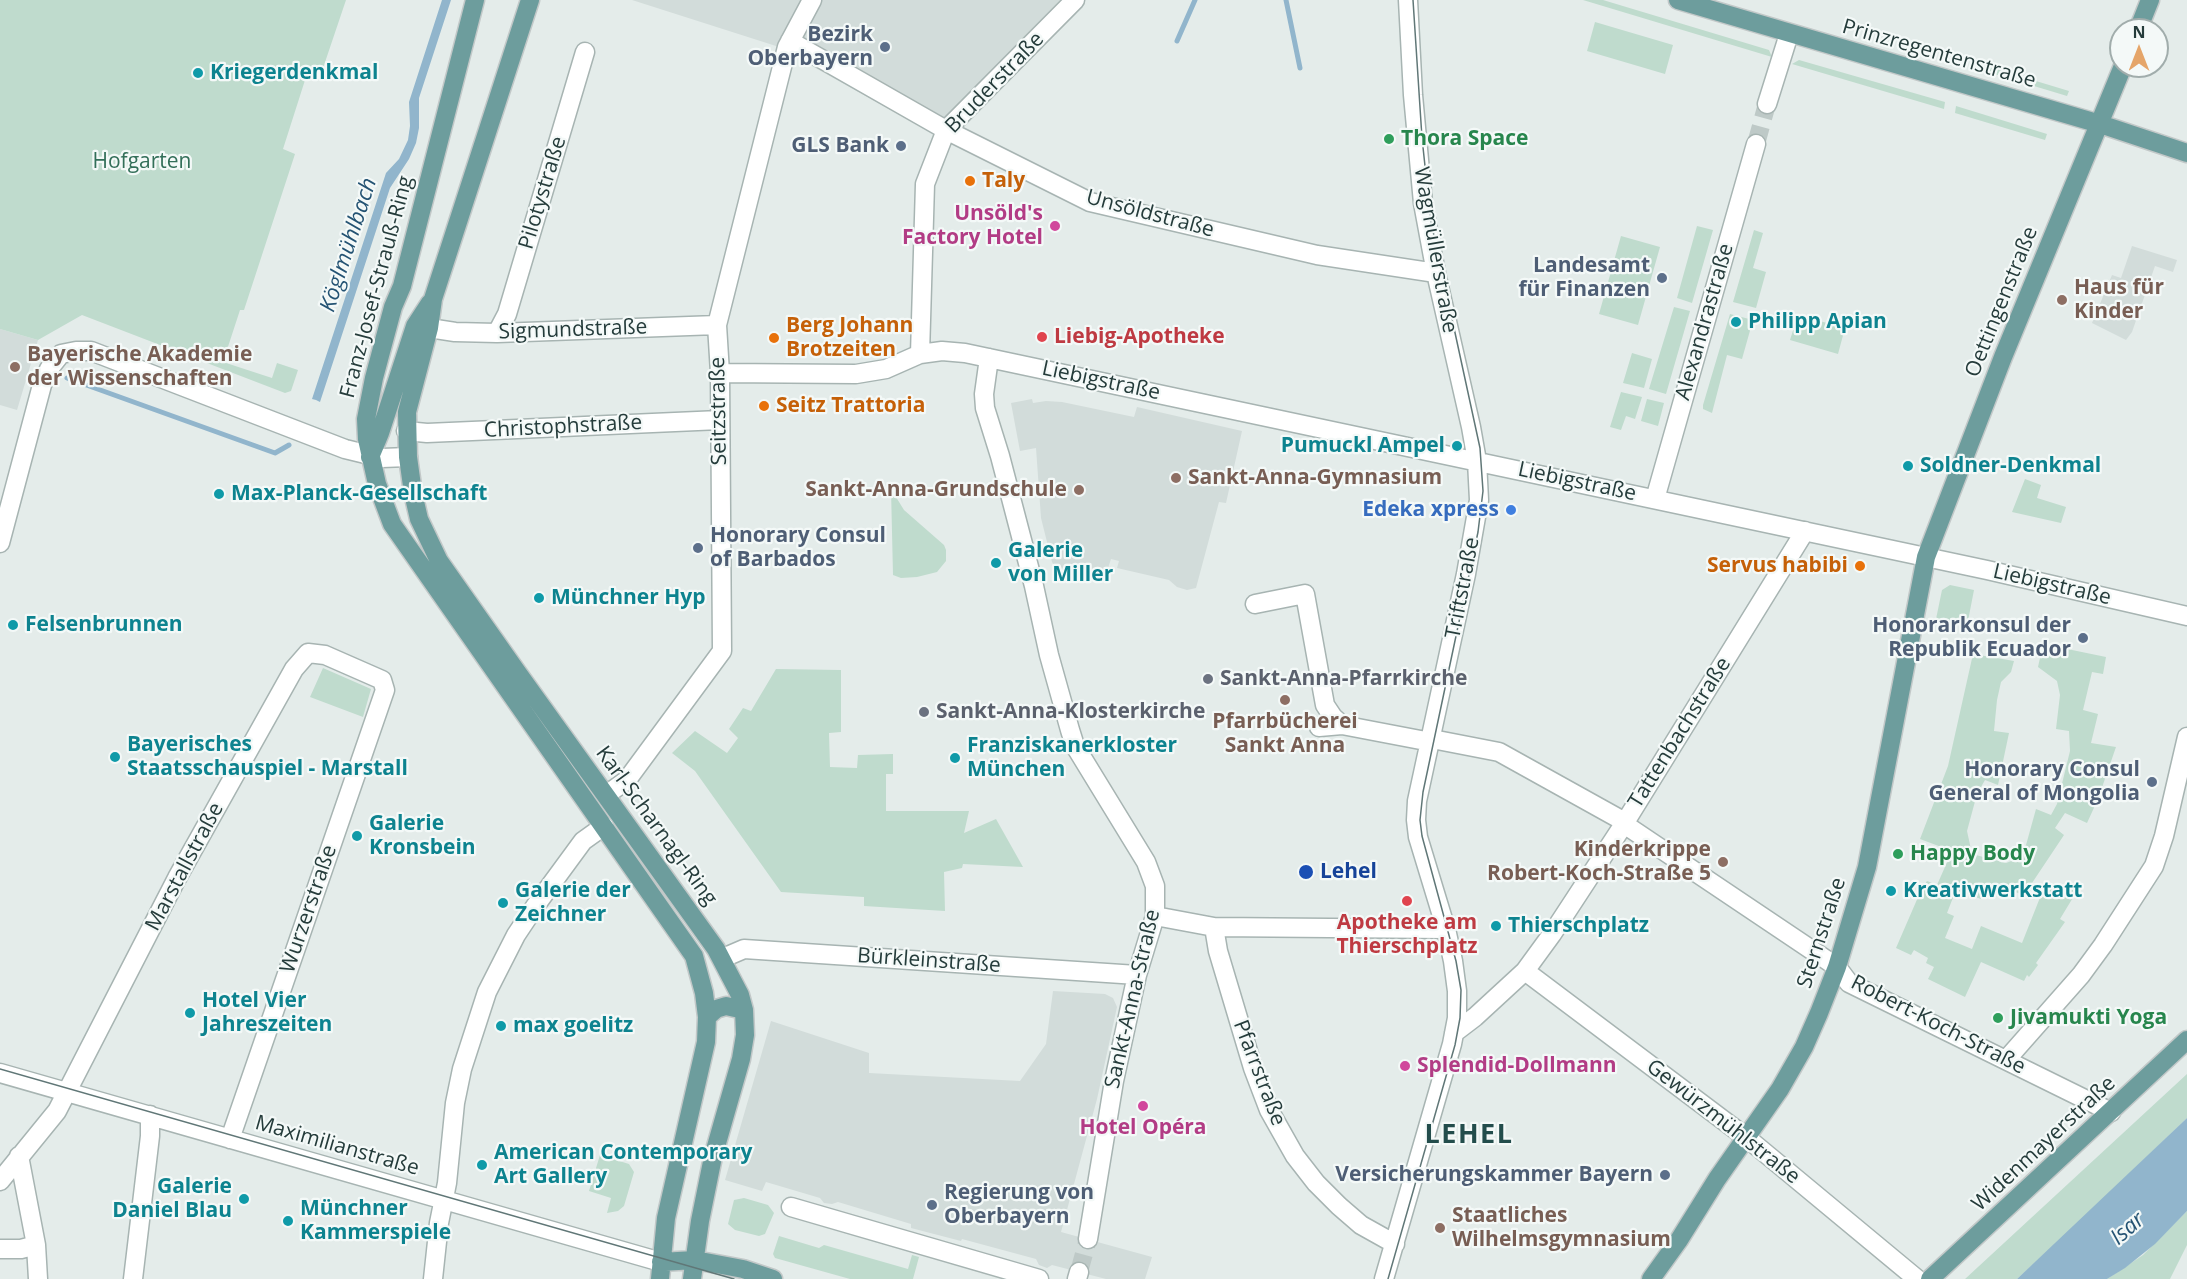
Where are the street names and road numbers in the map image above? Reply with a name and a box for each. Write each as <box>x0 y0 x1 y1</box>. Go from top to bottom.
street label: Prinzregentenstraße <box>1839 14 2039 94</box>
street label: Bruderstraße <box>940 27 1050 139</box>
street label: Pilotystraße <box>514 134 572 252</box>
street label: Wagmüllerstraße <box>1408 165 1462 335</box>
street label: Franz-Josef-Strauß-Ring <box>335 173 419 401</box>
street label: Unsöldstraße <box>1083 185 1217 243</box>
street label: Oettingenstraße <box>1960 223 2044 381</box>
street label: Alexandrastraße <box>1671 241 1739 403</box>
street label: Sigmundstraße <box>498 315 648 345</box>
street label: Liebigstraße <box>1040 356 1162 406</box>
street label: Seitzstraße <box>705 357 733 465</box>
street label: Christophstraße <box>483 410 643 444</box>
street label: Liebigstraße <box>1516 457 1638 507</box>
street label: Triftstraße <box>1441 535 1485 641</box>
street label: Liebigstraße <box>1991 559 2113 611</box>
street label: Tattenbachstraße <box>1623 653 1737 813</box>
street label: Karl-Scharnagl-Ring <box>590 742 722 910</box>
street label: Marstallstraße <box>141 799 229 935</box>
street label: Wurzerstraße <box>275 842 343 976</box>
street label: Sternstraße <box>1792 874 1852 992</box>
street label: Sankt-Anna-Straße <box>1100 907 1166 1091</box>
street label: Bürkleinstraße <box>856 943 1002 979</box>
street label: Robert-Koch-Straße <box>1847 970 2029 1080</box>
street label: Pfarrstraße <box>1227 1017 1291 1129</box>
street label: Gewürzmühlstraße <box>1641 1054 1805 1190</box>
street label: Widenmayerstraße <box>1967 1071 2121 1217</box>
street label: Maximilianstraße <box>252 1111 422 1181</box>

